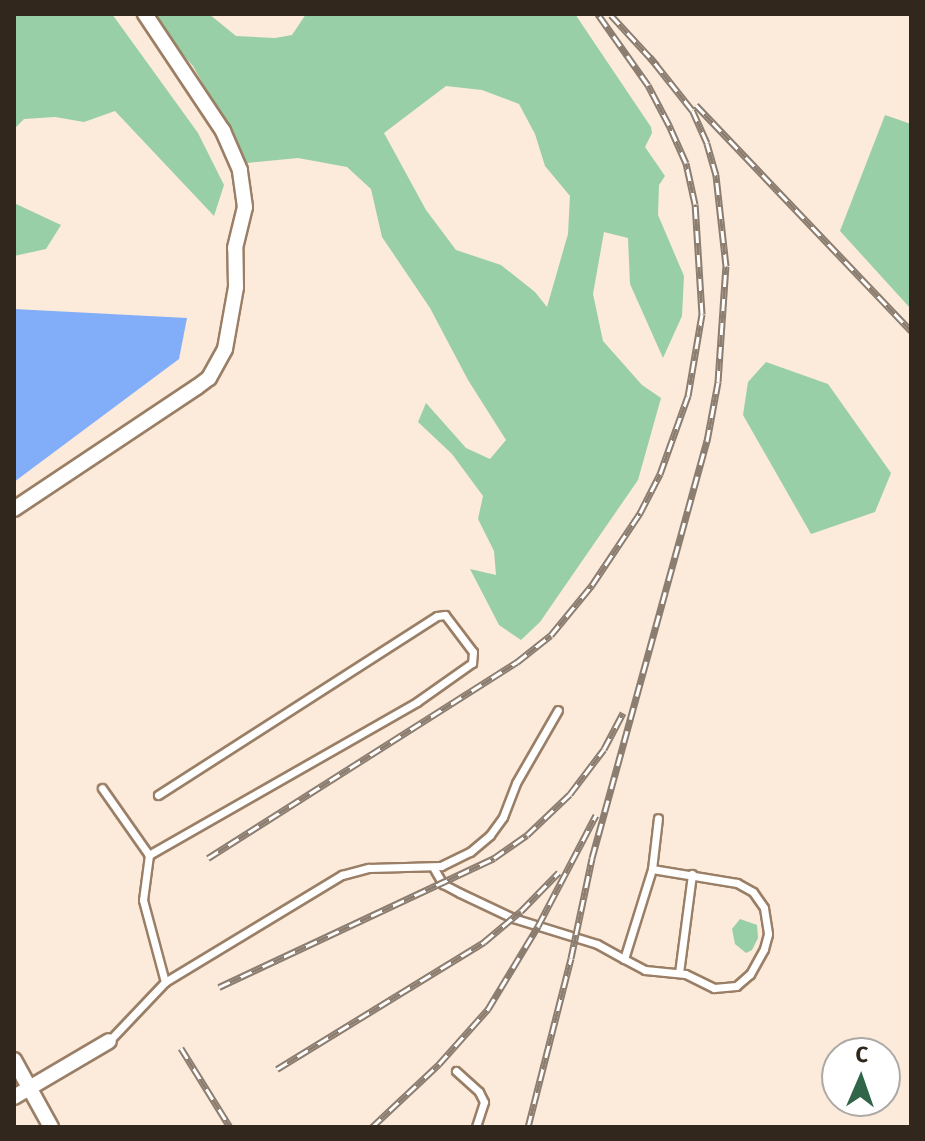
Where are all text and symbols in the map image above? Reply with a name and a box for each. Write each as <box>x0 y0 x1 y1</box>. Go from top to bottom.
north arrow <box>821 1037 901 1117</box>
text: С <box>855 1041 869 1068</box>

